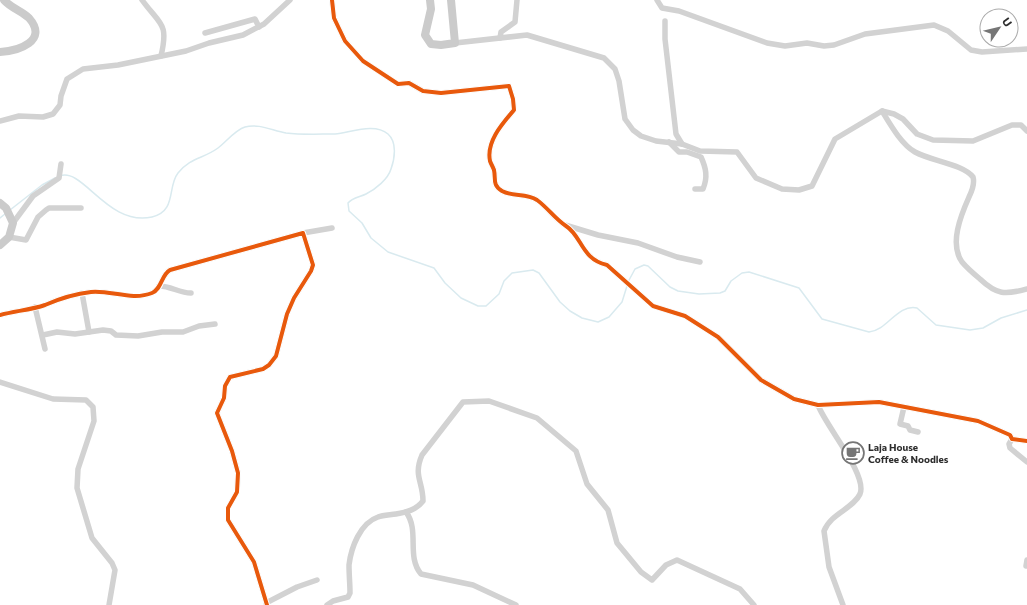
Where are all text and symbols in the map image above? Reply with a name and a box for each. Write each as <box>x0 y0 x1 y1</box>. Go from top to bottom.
north arrow <box>979 8 1019 48</box>
text: U <box>1000 15 1015 29</box>
cafe icon: Laja House Coffee & Noodles <box>840 440 866 466</box>
place label: Laja House Coffee & Noodles <box>868 441 949 465</box>

